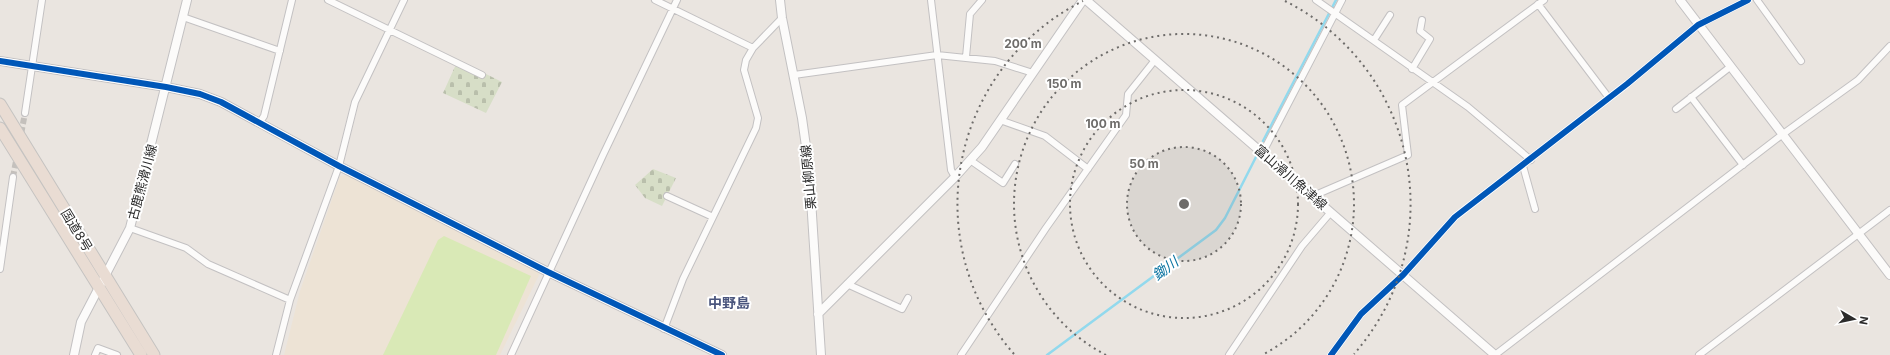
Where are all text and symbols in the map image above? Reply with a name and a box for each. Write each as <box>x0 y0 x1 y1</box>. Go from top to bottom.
text: 200 m <box>1004 36 1042 51</box>
text: 150 m <box>1047 76 1081 91</box>
text: 100 m <box>1085 116 1121 131</box>
street label: 富山滑川魚津線 <box>1251 141 1331 213</box>
street label: 古鹿熊滑川線 <box>124 142 160 222</box>
street label: 栗山柳原線 <box>797 144 819 210</box>
text: 50 m <box>1129 156 1159 171</box>
centre of rings <box>1177 197 1191 211</box>
street label: 国道8号 <box>58 206 96 254</box>
water label: 鋤川 <box>1149 252 1183 283</box>
district label: 中野島 <box>708 294 750 311</box>
north arrow <box>1834 299 1874 339</box>
text: N <box>1856 315 1871 326</box>

